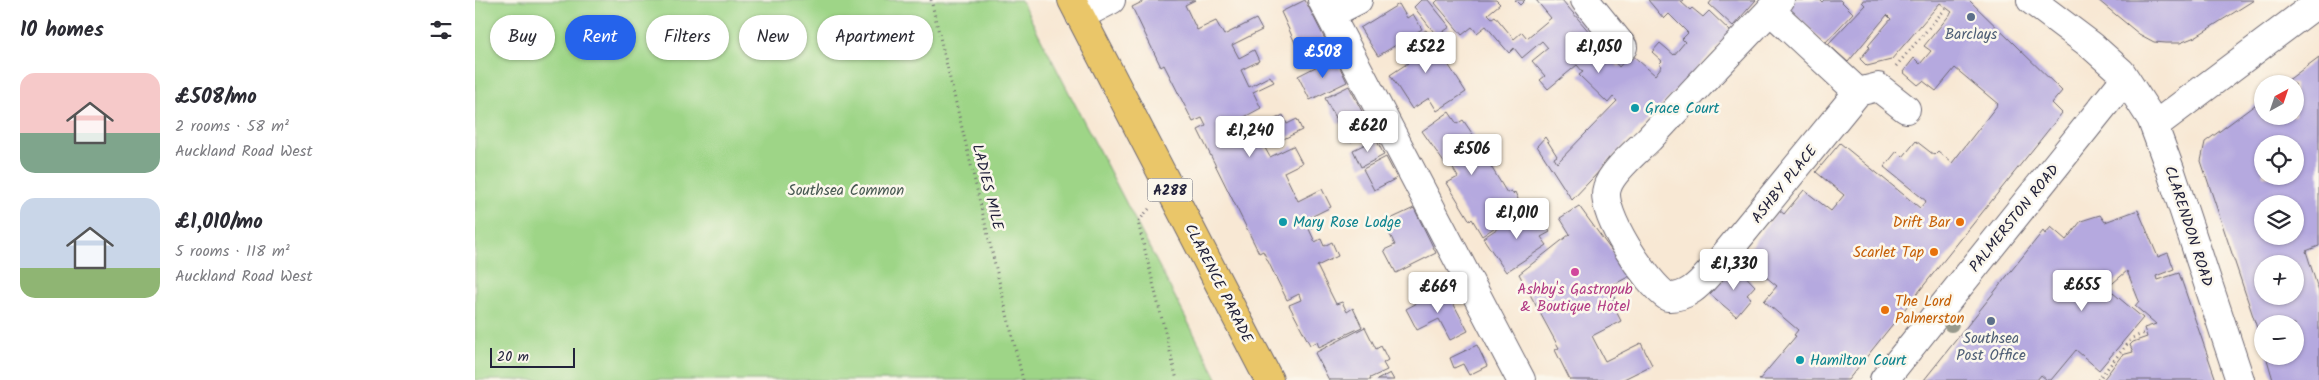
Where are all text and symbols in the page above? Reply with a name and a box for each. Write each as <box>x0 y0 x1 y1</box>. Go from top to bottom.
marker: Barclays <box>1965 11 1977 23</box>
text: 10 homes <box>20 14 104 47</box>
chip: Buy <box>490 15 555 60</box>
chip: Rent <box>565 15 636 60</box>
chip: Filters <box>646 15 729 60</box>
chip: New <box>739 15 807 60</box>
chip: Apartment <box>817 15 933 60</box>
icon: filters <box>427 16 455 44</box>
place label: Barclays <box>1945 23 1998 47</box>
pin: £522 <box>1396 32 1456 74</box>
pin: £1,050 <box>1558 32 1640 74</box>
text: £522 <box>1407 35 1445 60</box>
text: £1,050 <box>1576 35 1622 60</box>
pin: £508 <box>1293 36 1353 79</box>
text: £508 <box>1304 40 1342 65</box>
north arrow <box>2254 75 2304 125</box>
map controls <box>2254 75 2304 365</box>
text: £508/mo <box>175 81 257 114</box>
icon: home <box>60 93 120 153</box>
place label: Grace Court <box>1645 97 1720 121</box>
marker: Grace Court <box>1629 102 1641 114</box>
pin: £620 <box>1338 110 1398 153</box>
text: 2 rooms · 58 m² <box>175 114 289 139</box>
text: £620 <box>1349 114 1387 139</box>
pin: £1,240 <box>1209 116 1291 158</box>
text: £1,240 <box>1227 119 1274 144</box>
pin: £506 <box>1442 134 1502 176</box>
button: locate <box>2254 135 2304 185</box>
text: £506 <box>1454 137 1490 162</box>
text: Auckland Road West <box>175 139 313 164</box>
street label: ASHBY PLACE <box>1746 139 1825 229</box>
street label: LADIES MILE <box>965 142 1010 234</box>
street label: PALMERSTON ROAD <box>1964 159 2066 278</box>
street label: CLARENDON ROAD <box>2157 163 2219 290</box>
road number: A288 <box>1147 178 1193 202</box>
park label: Southsea Common <box>788 179 904 203</box>
button: layers <box>2254 195 2304 245</box>
pin: £1,010 <box>1476 198 1558 240</box>
text: £1,010 <box>1496 201 1538 226</box>
text: £1,010/mo <box>175 206 263 239</box>
place label: Mary Rose Lodge <box>1293 211 1401 235</box>
place label: Drift Bar <box>1893 211 1951 235</box>
marker: Mary Rose Lodge <box>1277 216 1289 228</box>
marker: Drift Bar <box>1954 216 1966 228</box>
icon: home <box>60 218 120 278</box>
street label: CLARENCE PARADE <box>1178 219 1259 349</box>
text: 5 rooms · 118 m² <box>175 239 290 264</box>
place label: Scarlet Tap <box>1853 241 1924 265</box>
marker: Scarlet Tap <box>1928 246 1940 258</box>
pin: £1,330 <box>1693 248 1775 291</box>
text: £1,330 <box>1711 252 1757 277</box>
button: + <box>2254 255 2304 305</box>
text: Auckland Road West <box>175 264 313 289</box>
marker: Ashby's Gastropub & Boutique Hotel <box>1569 266 1581 278</box>
pin: £655 <box>2052 270 2112 312</box>
pin: £669 <box>1408 272 1468 314</box>
text: £655 <box>2064 273 2100 298</box>
text: £669 <box>1419 275 1457 300</box>
place label: Ashby's Gastropub & Boutique Hotel <box>1517 278 1633 319</box>
place label: The Lord Palmerston <box>1895 290 1965 331</box>
marker: The Lord Palmerston <box>1879 304 1891 316</box>
marker: Southsea Post Office <box>1985 315 1997 327</box>
button: − <box>2254 315 2304 365</box>
place label: Southsea Post Office <box>1956 327 2026 368</box>
scale bar <box>490 345 575 368</box>
text: 20 m <box>497 346 529 368</box>
place label: Hamilton Court <box>1810 349 1907 373</box>
marker: Hamilton Court <box>1794 354 1806 366</box>

